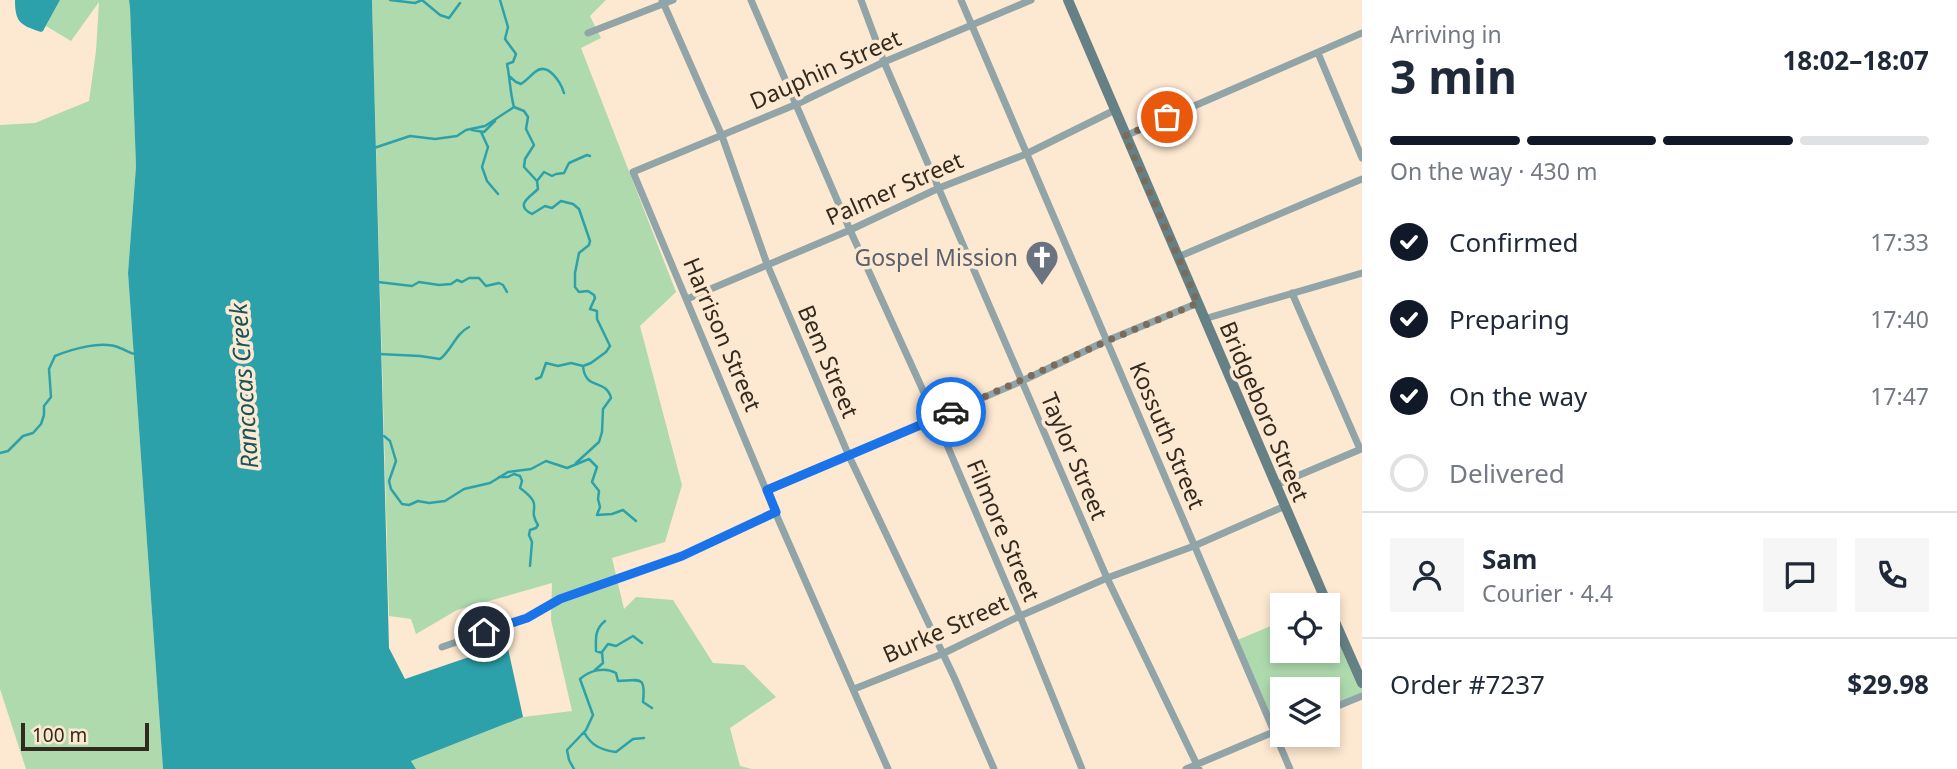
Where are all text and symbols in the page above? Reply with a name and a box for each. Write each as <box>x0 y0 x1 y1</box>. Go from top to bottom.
text: Arriving in <box>1390 18 1502 50</box>
street label: Dauphin Street <box>744 21 906 117</box>
text: 18:02–18:07 <box>1782 42 1929 78</box>
text: 3 min <box>1390 45 1517 107</box>
pin <box>1137 87 1197 147</box>
icon: bag <box>1148 98 1186 136</box>
street label: Palmer Street <box>820 144 968 232</box>
text: On the way · 430 m <box>1390 155 1597 187</box>
icon: check <box>1390 223 1428 261</box>
text: Confirmed <box>1449 224 1579 260</box>
text: 17:33 <box>1870 226 1929 258</box>
church icon: Gospel Mission <box>1023 238 1061 287</box>
place label: Gospel Mission <box>854 241 1018 273</box>
street label: Harrison Street <box>676 252 770 416</box>
street label: Bem Street <box>791 300 867 422</box>
icon: check <box>1390 300 1428 338</box>
water label: Rancocas Creek <box>221 301 265 470</box>
text: Preparing <box>1449 301 1570 337</box>
text: 17:40 <box>1870 303 1929 335</box>
street label: Bridgeboro Street <box>1213 316 1317 506</box>
street label: Kossuth Street <box>1123 356 1213 514</box>
courier <box>916 377 986 447</box>
icon: check <box>1390 377 1428 415</box>
text: On the way <box>1449 378 1587 414</box>
text: 17:47 <box>1870 380 1929 412</box>
street label: Taylor Street <box>1034 388 1116 524</box>
icon: car <box>932 393 970 431</box>
street label: Filmore Street <box>960 454 1048 606</box>
text: Delivered <box>1449 455 1565 491</box>
button: person <box>1390 538 1464 612</box>
button: chat <box>1763 538 1837 612</box>
button: phone <box>1855 538 1929 612</box>
text: Sam <box>1482 541 1537 577</box>
text: Courier · 4.4 <box>1482 577 1613 609</box>
street label: Burke Street <box>877 586 1013 670</box>
map controls <box>1270 593 1340 747</box>
button: locate <box>1270 593 1340 663</box>
pin <box>454 602 514 662</box>
icon: home <box>465 613 503 651</box>
text: Order #7237 <box>1390 666 1545 702</box>
text: $29.98 <box>1847 666 1929 702</box>
button: layers <box>1270 677 1340 747</box>
scale bar <box>21 720 149 752</box>
text: 100 m <box>32 722 87 748</box>

